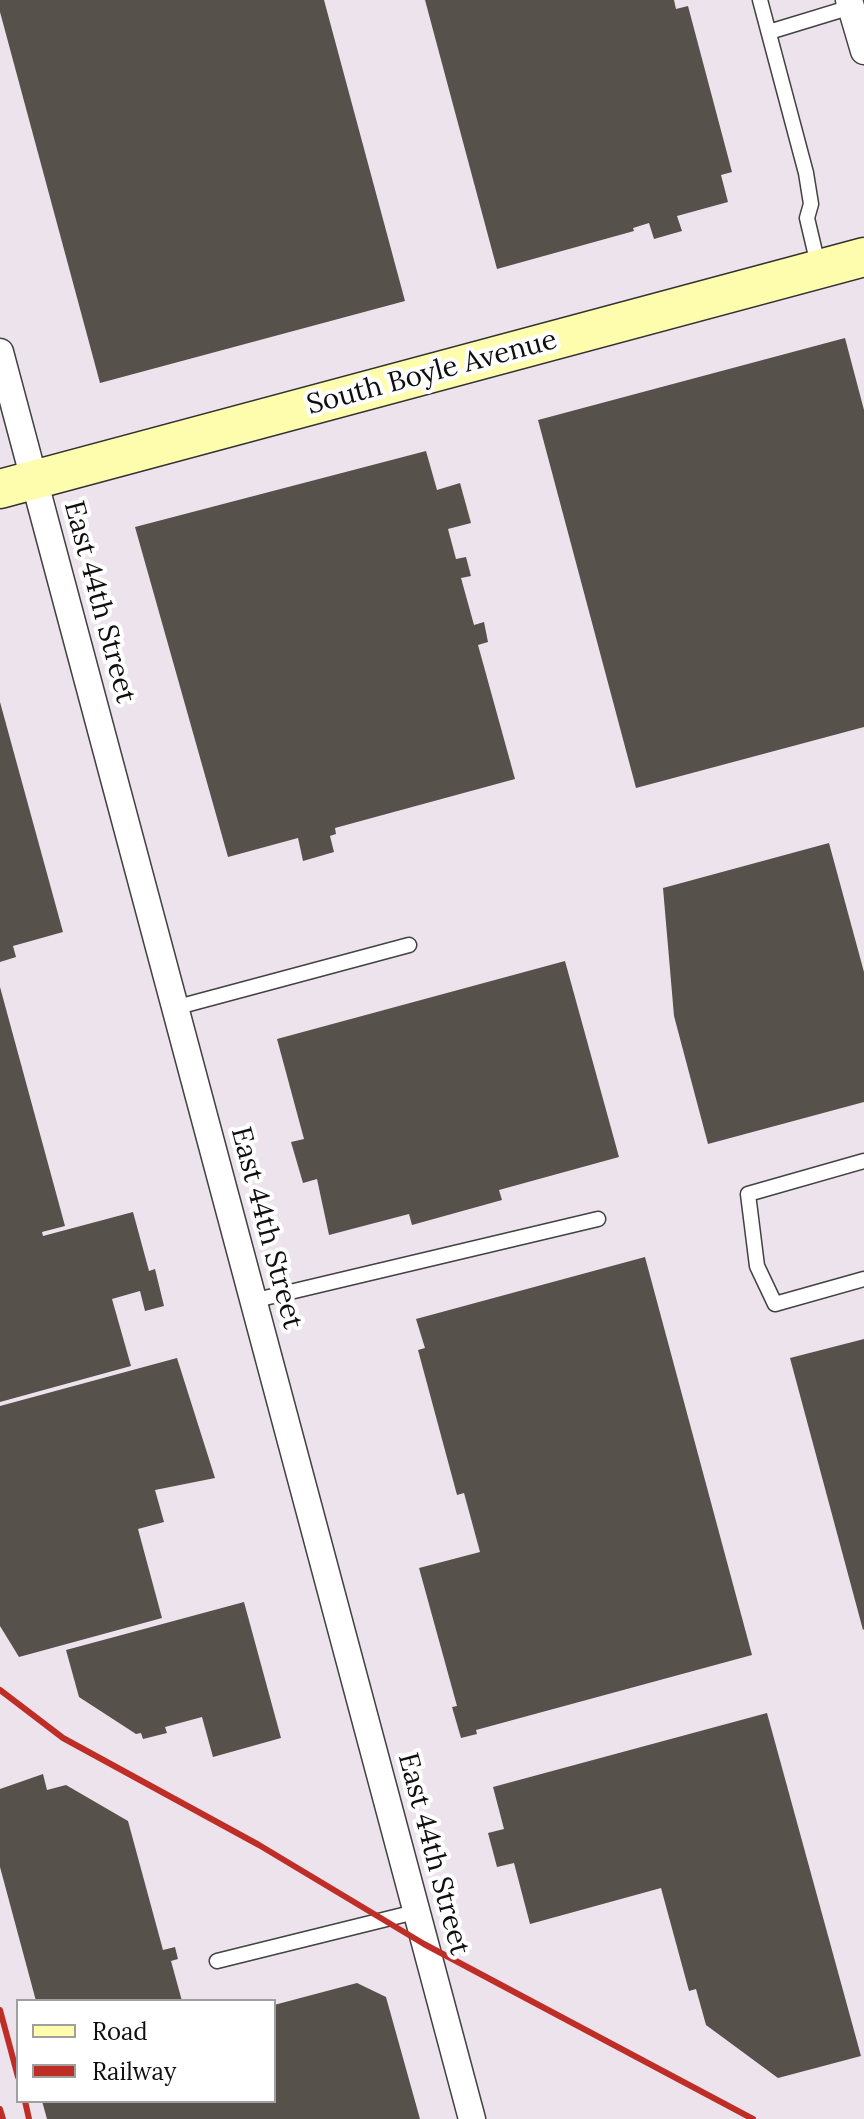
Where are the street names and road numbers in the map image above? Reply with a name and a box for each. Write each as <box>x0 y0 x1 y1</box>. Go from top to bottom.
street label: South Boyle Avenue <box>303 323 561 423</box>
street label: East 44th Street <box>56 497 142 707</box>
street label: East 44th Street <box>223 1123 309 1333</box>
street label: East 44th Street <box>390 1749 476 1959</box>

